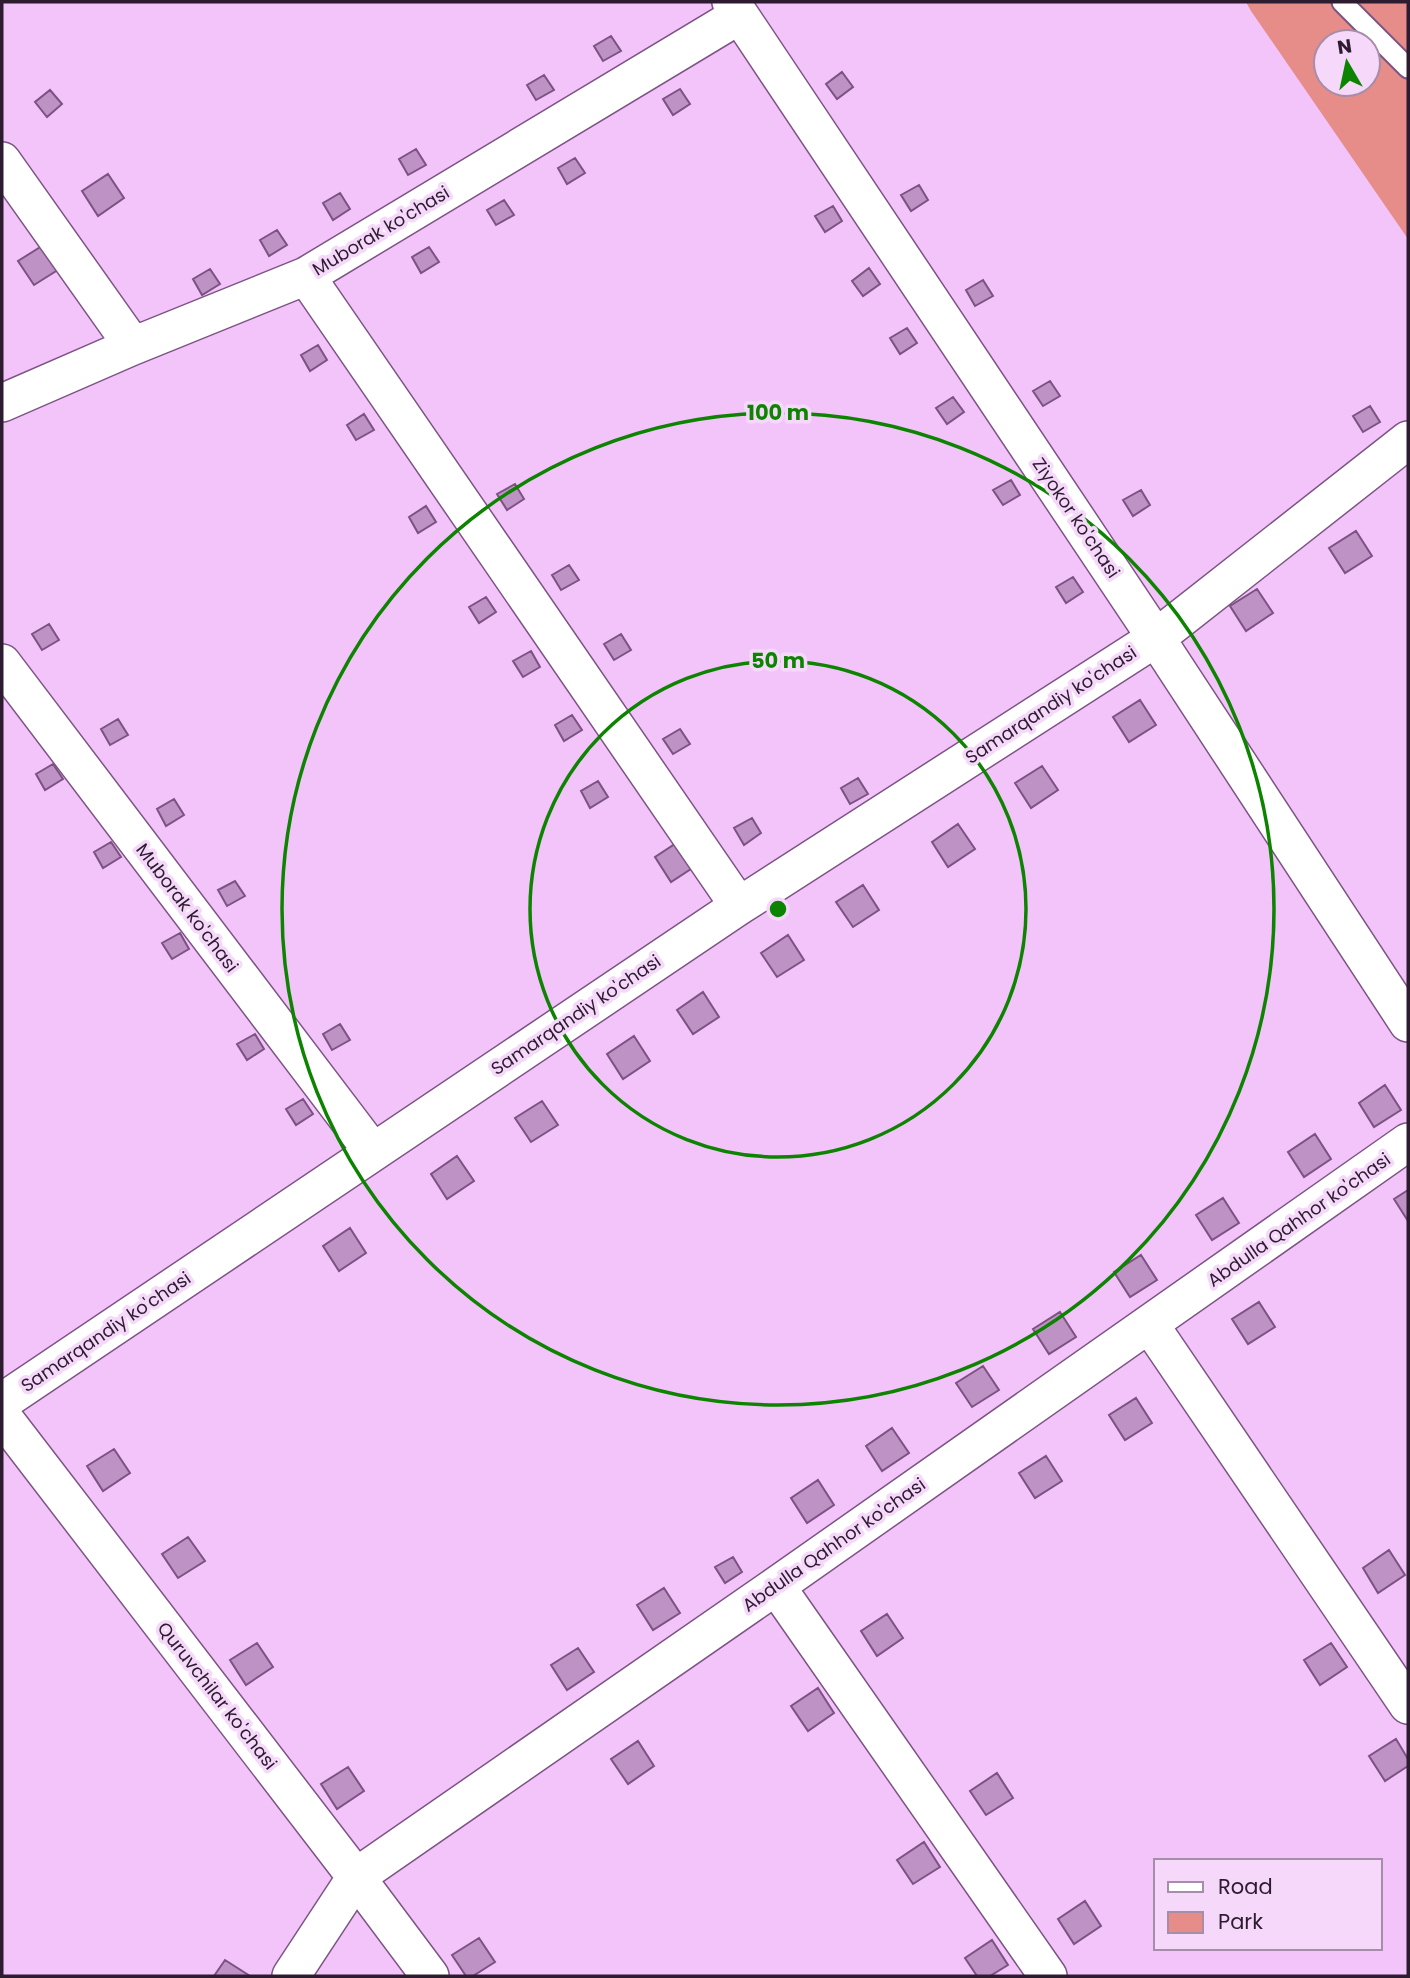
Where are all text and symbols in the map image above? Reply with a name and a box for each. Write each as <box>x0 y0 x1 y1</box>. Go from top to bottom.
north arrow <box>1312 28 1382 98</box>
text: N <box>1335 32 1354 61</box>
street label: Muborak ko'chasi <box>308 180 454 281</box>
text: 100 m <box>747 398 809 427</box>
street label: Ziyokor ko'chasi <box>1027 453 1126 583</box>
street label: Samarqandiy ko'chasi <box>960 640 1141 769</box>
text: 50 m <box>751 646 805 675</box>
street label: Muborak ko'chasi <box>131 838 244 977</box>
centre of rings <box>766 897 790 921</box>
street label: Samarqandiy ko'chasi <box>486 948 665 1081</box>
street label: Abdulla Qahhor ko'chasi <box>1202 1147 1395 1292</box>
street label: Samarqandiy ko'chasi <box>16 1265 195 1398</box>
street label: Abdulla Qahhor ko'chasi <box>737 1472 930 1617</box>
street label: Quruvchilar ko'chasi <box>152 1617 283 1775</box>
legend <box>1154 1859 1382 1950</box>
text: Road <box>1218 1872 1273 1901</box>
text: Park <box>1218 1907 1263 1936</box>

